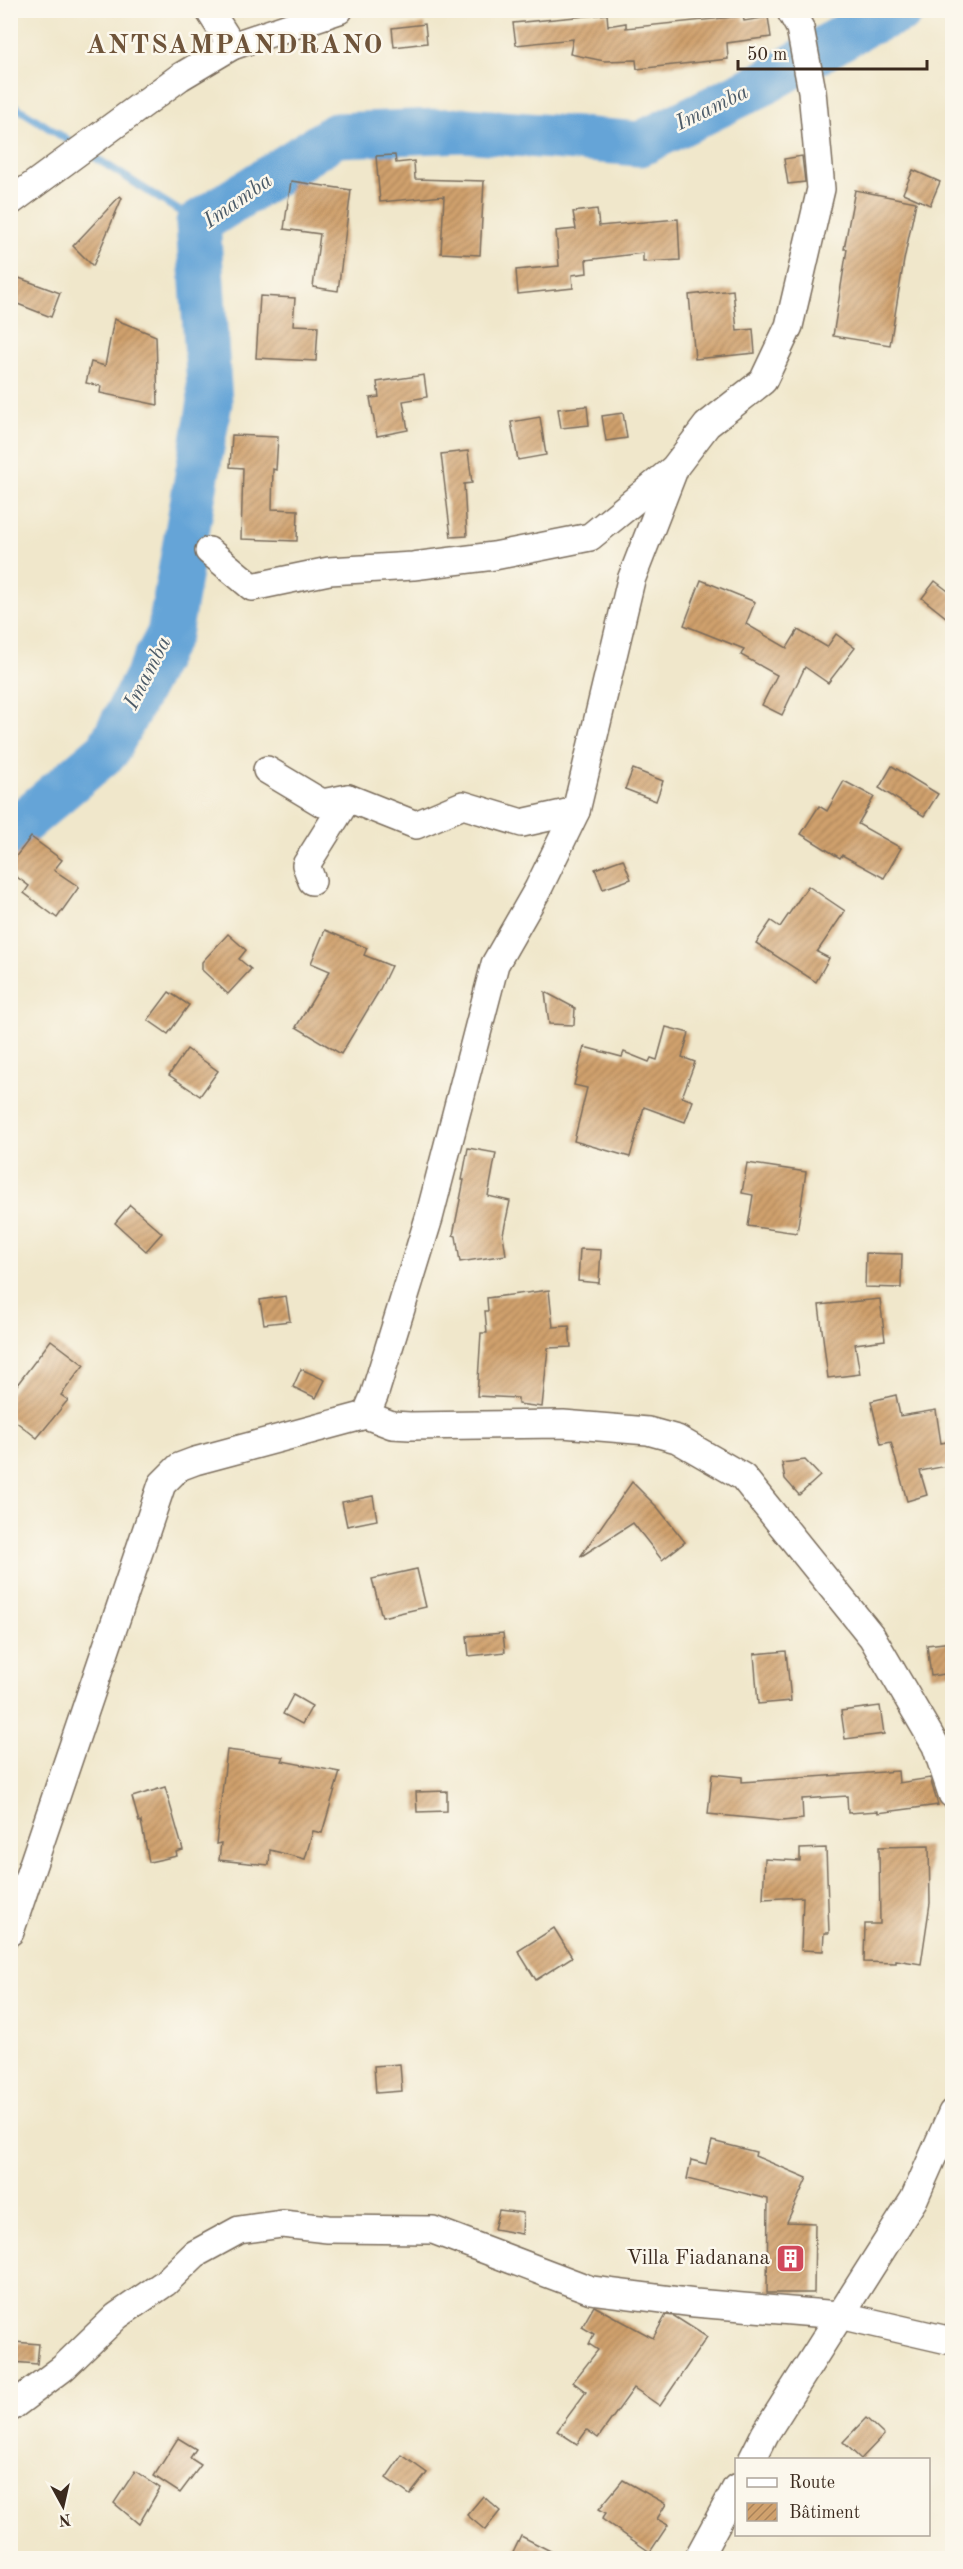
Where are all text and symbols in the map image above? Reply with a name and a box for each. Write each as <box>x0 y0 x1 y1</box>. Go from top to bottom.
district label: ANTSAMPANDRANO <box>86 32 384 59</box>
scale bar <box>738 33 927 71</box>
text: 50 m <box>747 46 787 64</box>
water label: Imamba <box>671 81 752 136</box>
water label: Imamba <box>199 169 277 233</box>
water label: Imamba <box>120 633 176 714</box>
building icon: Villa Fiadanana <box>775 2242 807 2274</box>
place label: Villa Fiadanana <box>626 2248 770 2269</box>
legend <box>735 2458 930 2536</box>
text: Route <box>789 2474 835 2492</box>
north arrow <box>33 2476 93 2536</box>
text: Bâtiment <box>789 2504 860 2522</box>
text: N <box>57 2510 72 2528</box>

